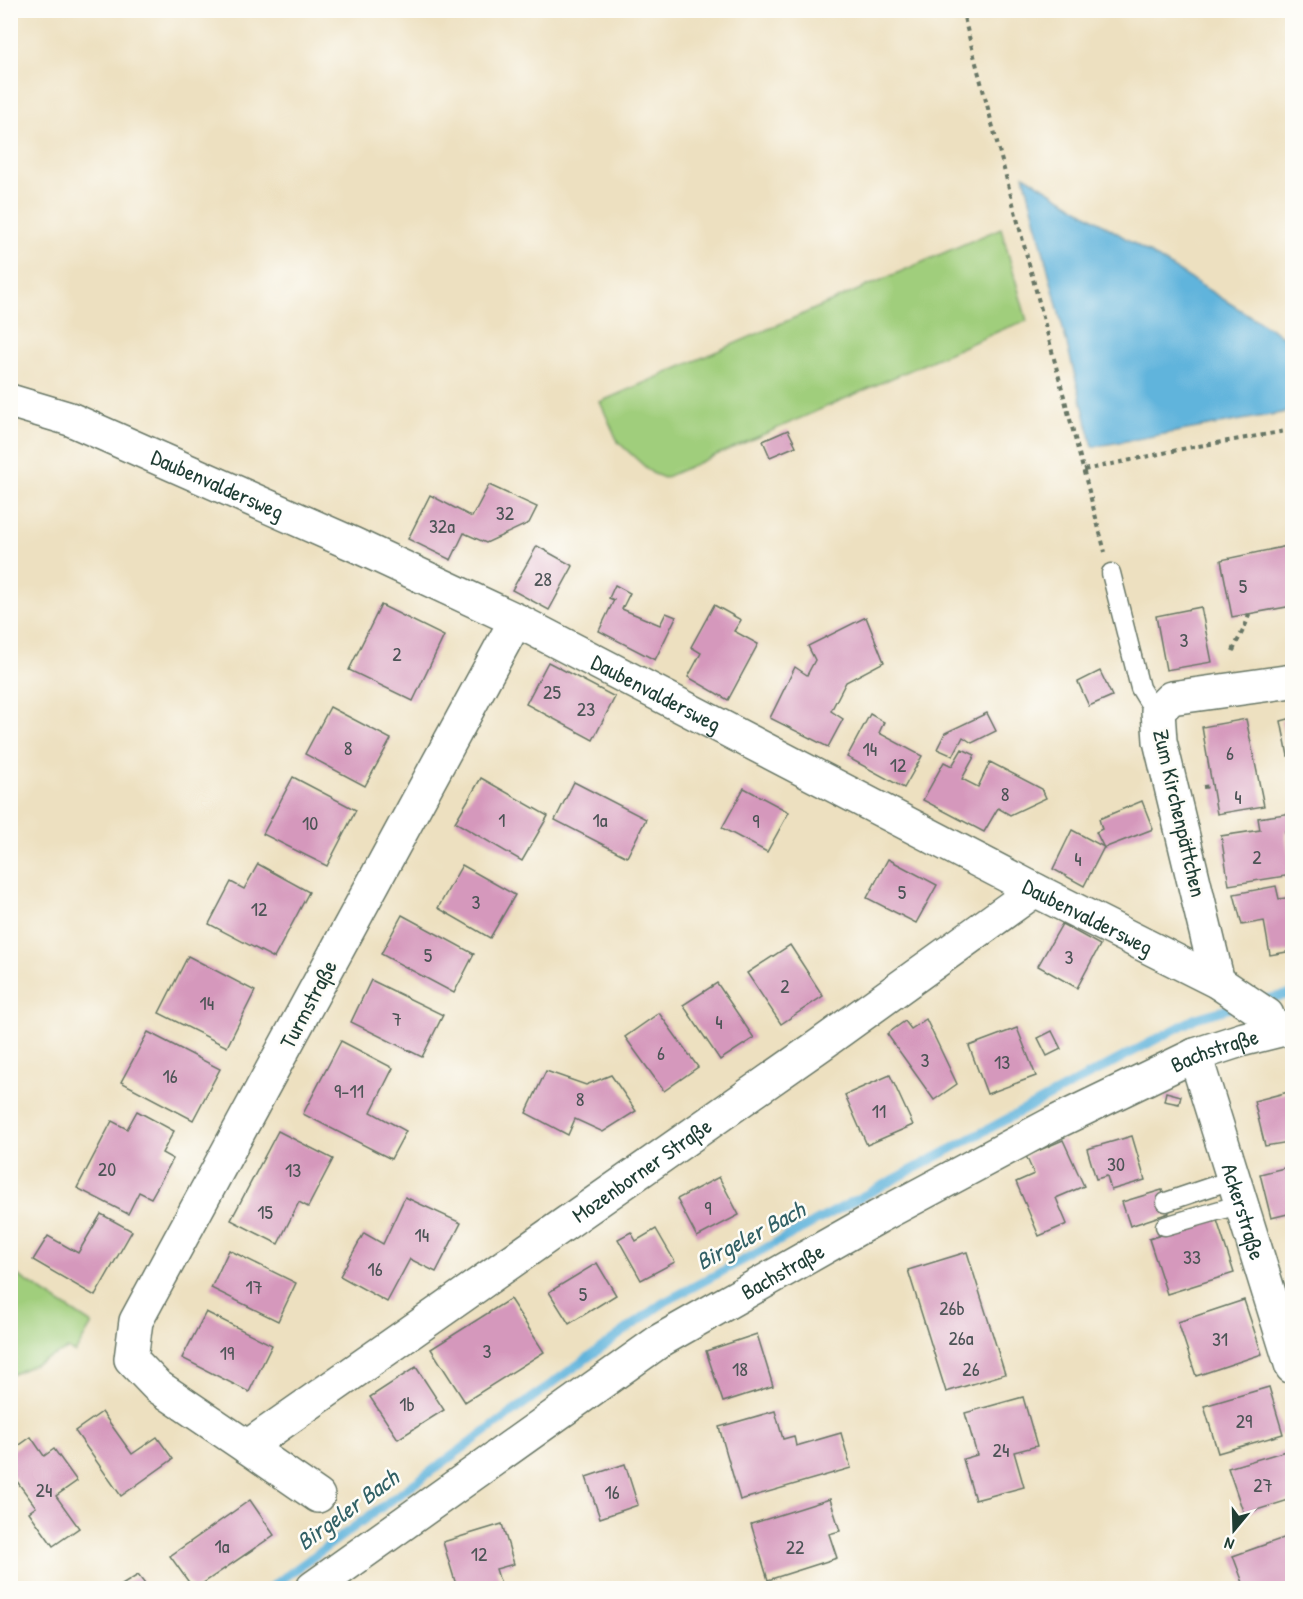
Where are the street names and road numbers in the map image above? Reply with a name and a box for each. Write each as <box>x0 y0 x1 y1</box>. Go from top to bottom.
street label: Daubenvaldersweg <box>147 442 289 527</box>
street label: Daubenvaldersweg <box>586 647 726 739</box>
street label: Zum Kirchenpättchen <box>1146 726 1214 900</box>
street label: Daubenvaldersweg <box>1017 871 1158 962</box>
street label: Turmstraße <box>272 954 344 1053</box>
street label: Bachstraße <box>1166 1021 1262 1080</box>
street label: Mozenborner Straße <box>566 1111 718 1230</box>
street label: Ackerstraße <box>1215 1160 1273 1264</box>
street label: Bachstraße <box>735 1235 830 1307</box>

